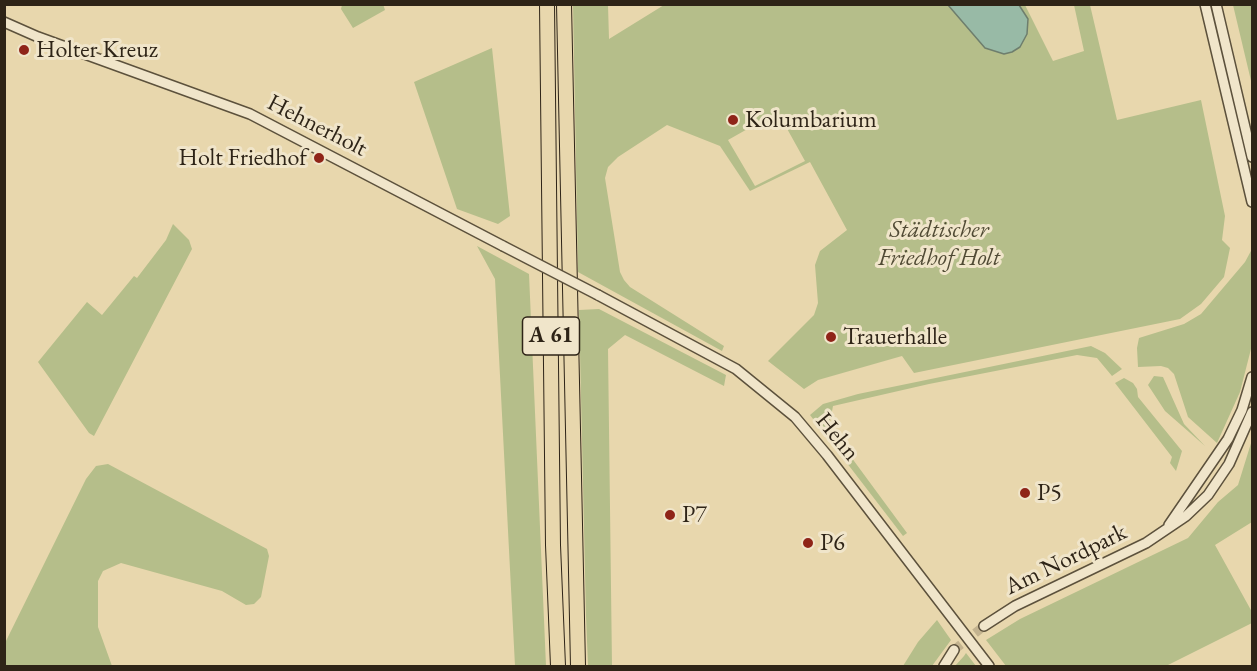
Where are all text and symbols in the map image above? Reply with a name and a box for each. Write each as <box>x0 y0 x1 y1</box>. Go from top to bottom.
place label: Holter Kreuz <box>36 36 158 64</box>
marker: Holter Kreuz <box>17 43 31 57</box>
street label: Hehnerholt <box>262 89 372 163</box>
place label: Kolumbarium <box>745 106 877 134</box>
marker: Kolumbarium <box>726 113 740 127</box>
place label: Holt Friedhof <box>179 144 307 172</box>
marker: Holt Friedhof <box>312 151 326 165</box>
park label: Städtischer Friedhof Holt <box>878 216 1000 272</box>
road number: A 61 <box>522 317 580 355</box>
place label: Trauerhalle <box>843 323 947 351</box>
marker: Trauerhalle <box>824 330 838 344</box>
street label: Hehn <box>809 407 865 467</box>
place label: P5 <box>1037 479 1062 507</box>
marker: P5 <box>1018 486 1032 500</box>
place label: P7 <box>682 501 707 529</box>
marker: P7 <box>663 508 677 522</box>
street label: Am Nordpark <box>1000 518 1132 602</box>
place label: P6 <box>820 529 845 557</box>
marker: P6 <box>801 536 815 550</box>

